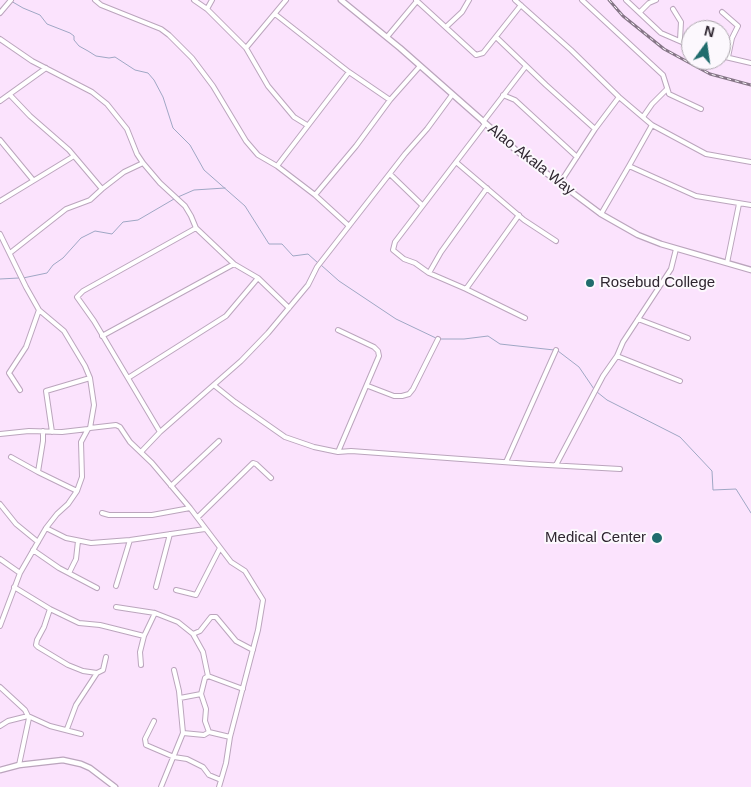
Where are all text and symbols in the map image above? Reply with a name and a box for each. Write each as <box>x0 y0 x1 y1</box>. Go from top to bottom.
north arrow <box>681 20 731 70</box>
text: N <box>703 22 716 40</box>
street label: Alao Akala Way <box>484 120 578 200</box>
place label: Rosebud College <box>600 274 715 292</box>
marker: Rosebud College <box>584 277 596 289</box>
place label: Medical Center <box>545 529 646 547</box>
marker: Medical Center <box>650 531 664 545</box>

